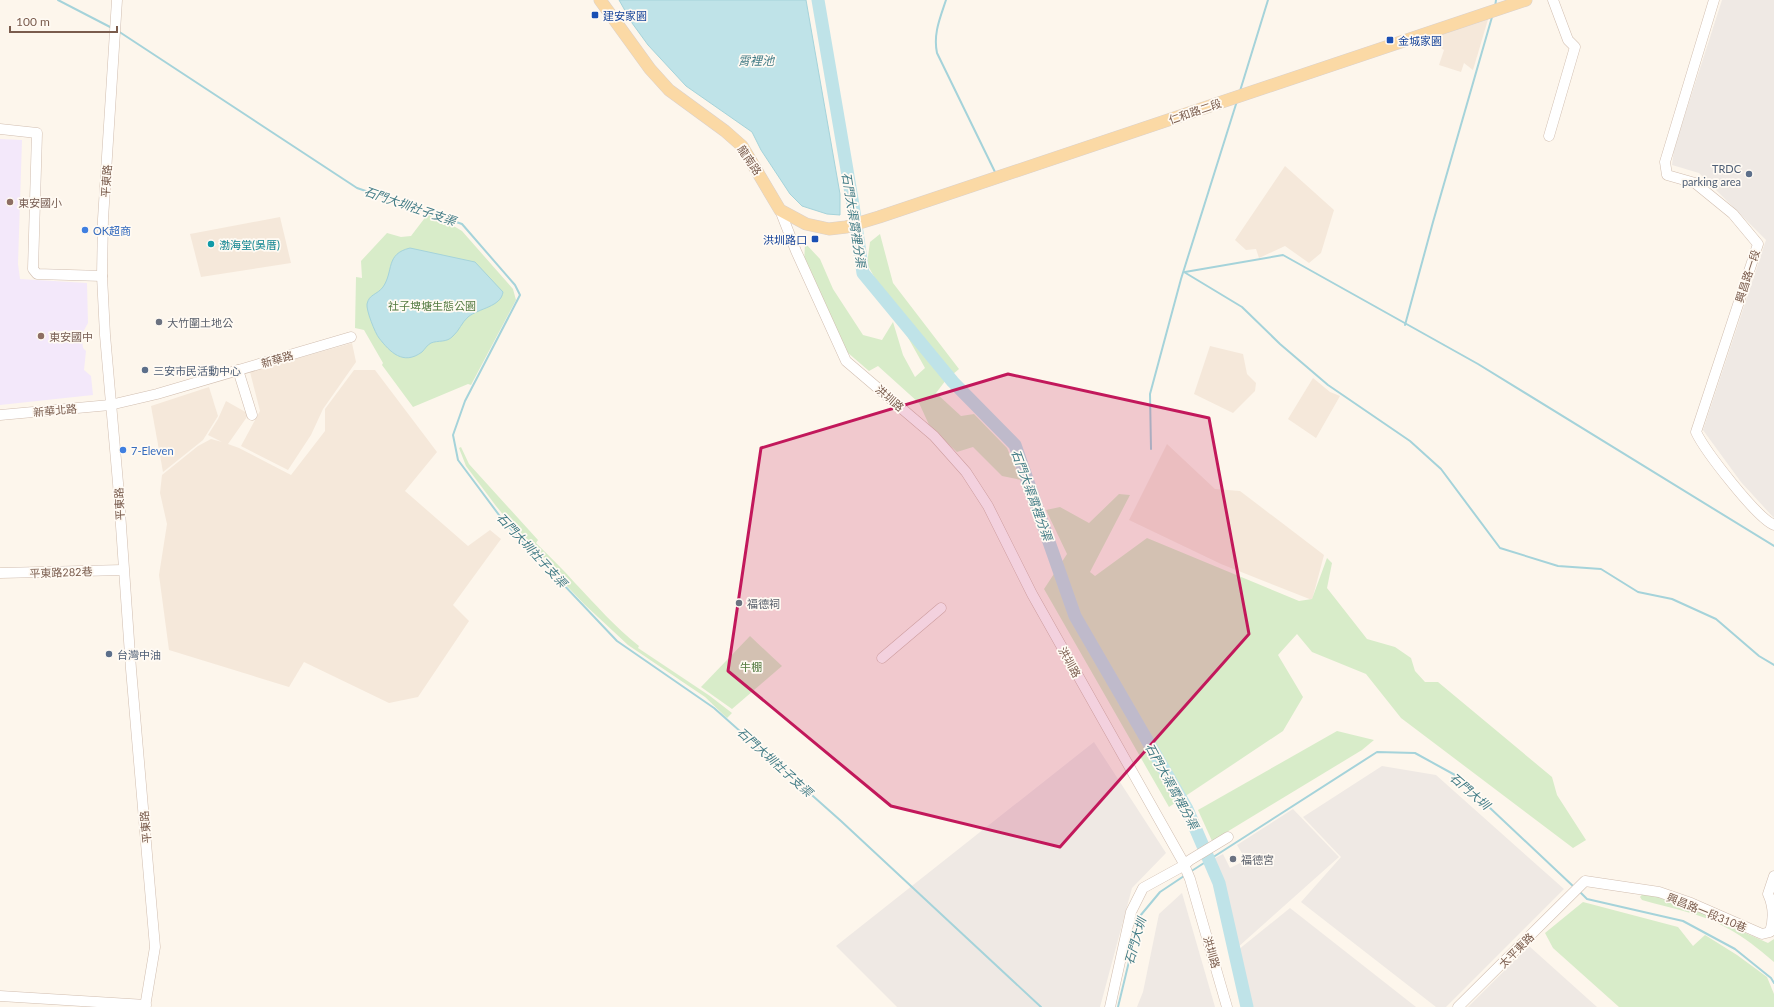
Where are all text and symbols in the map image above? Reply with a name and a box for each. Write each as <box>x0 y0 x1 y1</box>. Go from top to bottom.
scale bar <box>10 8 117 34</box>
place label: 建安家園 <box>603 9 647 22</box>
marker: 建安家園 <box>590 10 600 20</box>
text: 100 m <box>16 14 50 29</box>
place label: 金城家園 <box>1398 34 1442 47</box>
marker: 金城家園 <box>1385 35 1395 45</box>
water label: 霄裡池 <box>738 53 776 68</box>
street label: 仁和路二段 <box>1167 96 1223 126</box>
street label: 龍南路 <box>735 143 765 177</box>
place label: TRDC parking area <box>1682 162 1742 188</box>
street label: 平東路 <box>98 164 114 198</box>
marker: TRDC parking area <box>1744 169 1754 179</box>
water label: 石門大渠霄裡分渠 <box>839 171 869 271</box>
water label: 石門大圳社子支渠 <box>362 183 460 229</box>
place label: 東安國小 <box>18 196 62 209</box>
marker: 東安國小 <box>5 197 15 207</box>
place label: OK超商 <box>93 224 131 237</box>
marker: OK超商 <box>80 225 90 235</box>
place label: 洪圳路口 <box>763 233 807 246</box>
marker: 洪圳路口 <box>810 234 820 244</box>
place label: 渤海堂(吳厝) <box>219 238 280 251</box>
marker: 渤海堂(吳厝) <box>206 239 216 249</box>
street label: 興昌路一段 <box>1732 248 1762 304</box>
park label: 社子埤塘生態公園 <box>388 299 476 312</box>
place label: 大竹圍土地公 <box>167 316 233 329</box>
marker: 大竹圍土地公 <box>154 317 164 327</box>
place label: 東安國中 <box>49 330 93 343</box>
marker: 東安國中 <box>36 331 46 341</box>
street label: 新華路 <box>259 348 295 370</box>
place label: 三安市民活動中心 <box>153 364 241 377</box>
marker: 三安市民活動中心 <box>140 365 150 375</box>
street label: 洪圳路 <box>873 382 907 414</box>
street label: 新華北路 <box>33 402 77 418</box>
place label: 7-Eleven <box>131 444 174 457</box>
marker: 7-Eleven <box>118 445 128 455</box>
water label: 石門大渠霄裡分渠 <box>1009 447 1056 545</box>
street label: 平東路 <box>112 487 126 521</box>
water label: 石門大圳社子支渠 <box>494 510 572 592</box>
street label: 平東路282巷 <box>29 564 93 580</box>
place label: 福德祠 <box>747 597 780 610</box>
marker: 福德祠 <box>734 598 744 608</box>
street label: 洪圳路 <box>1056 644 1084 680</box>
place label: 台灣中油 <box>117 648 161 661</box>
marker: 台灣中油 <box>104 649 114 659</box>
park label: 牛棚 <box>740 660 762 673</box>
water label: 石門大圳社子支渠 <box>734 724 817 801</box>
water label: 石門大渠霄裡分渠 <box>1142 740 1203 833</box>
water label: 石門大圳 <box>1447 770 1495 814</box>
street label: 平東路 <box>137 810 153 844</box>
place label: 福德宮 <box>1241 853 1274 866</box>
marker: 福德宮 <box>1228 854 1238 864</box>
street label: 興昌路一段310巷 <box>1665 890 1749 934</box>
water label: 石門大圳 <box>1121 914 1149 966</box>
street label: 太平東路 <box>1496 930 1536 970</box>
street label: 洪圳路 <box>1201 934 1223 970</box>

